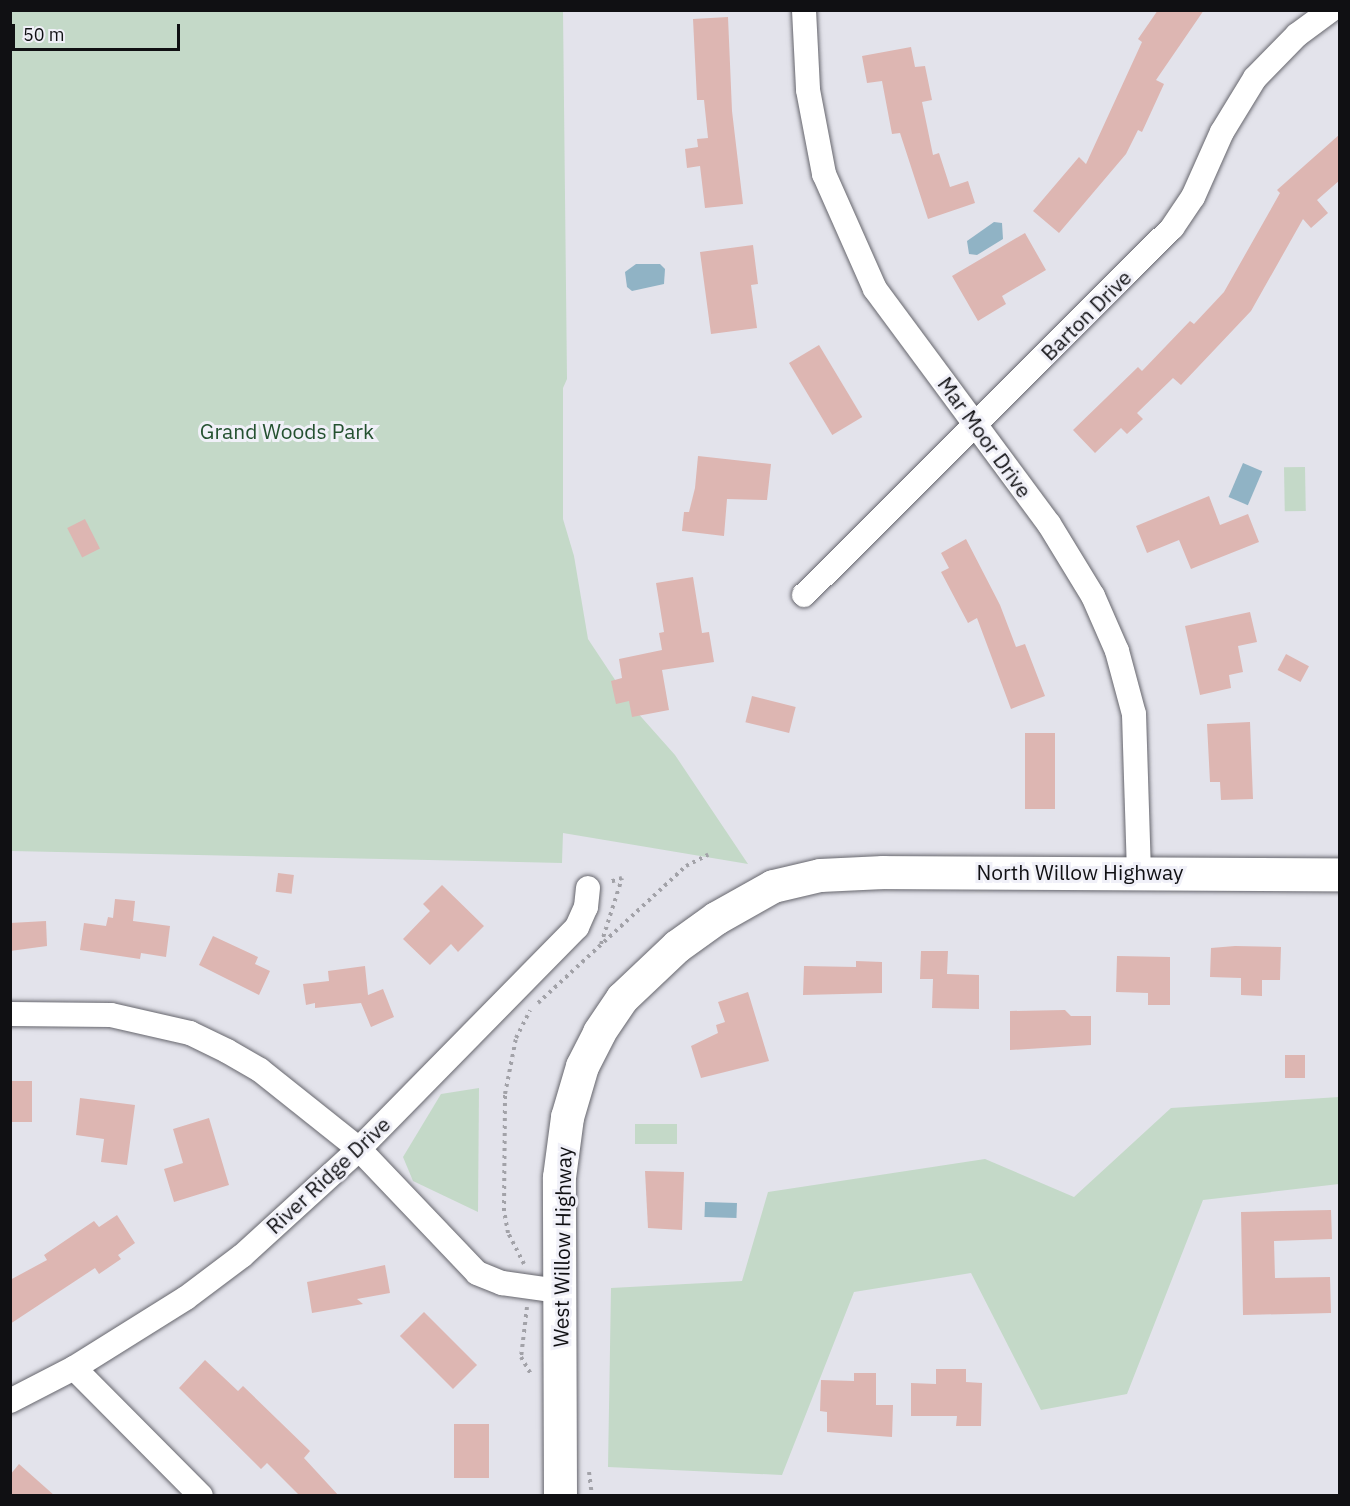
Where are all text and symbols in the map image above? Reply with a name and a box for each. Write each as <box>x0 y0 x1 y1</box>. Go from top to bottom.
scale bar <box>15 12 183 50</box>
text: 50 m <box>23 23 65 46</box>
street label: Barton Drive <box>1036 265 1136 365</box>
street label: Mar Moor Drive <box>933 372 1037 502</box>
park label: Grand Woods Park <box>200 418 374 444</box>
street label: North Willow Highway <box>976 859 1184 885</box>
street label: River Ridge Drive <box>261 1111 395 1239</box>
street label: West Willow Highway <box>548 1146 576 1348</box>

